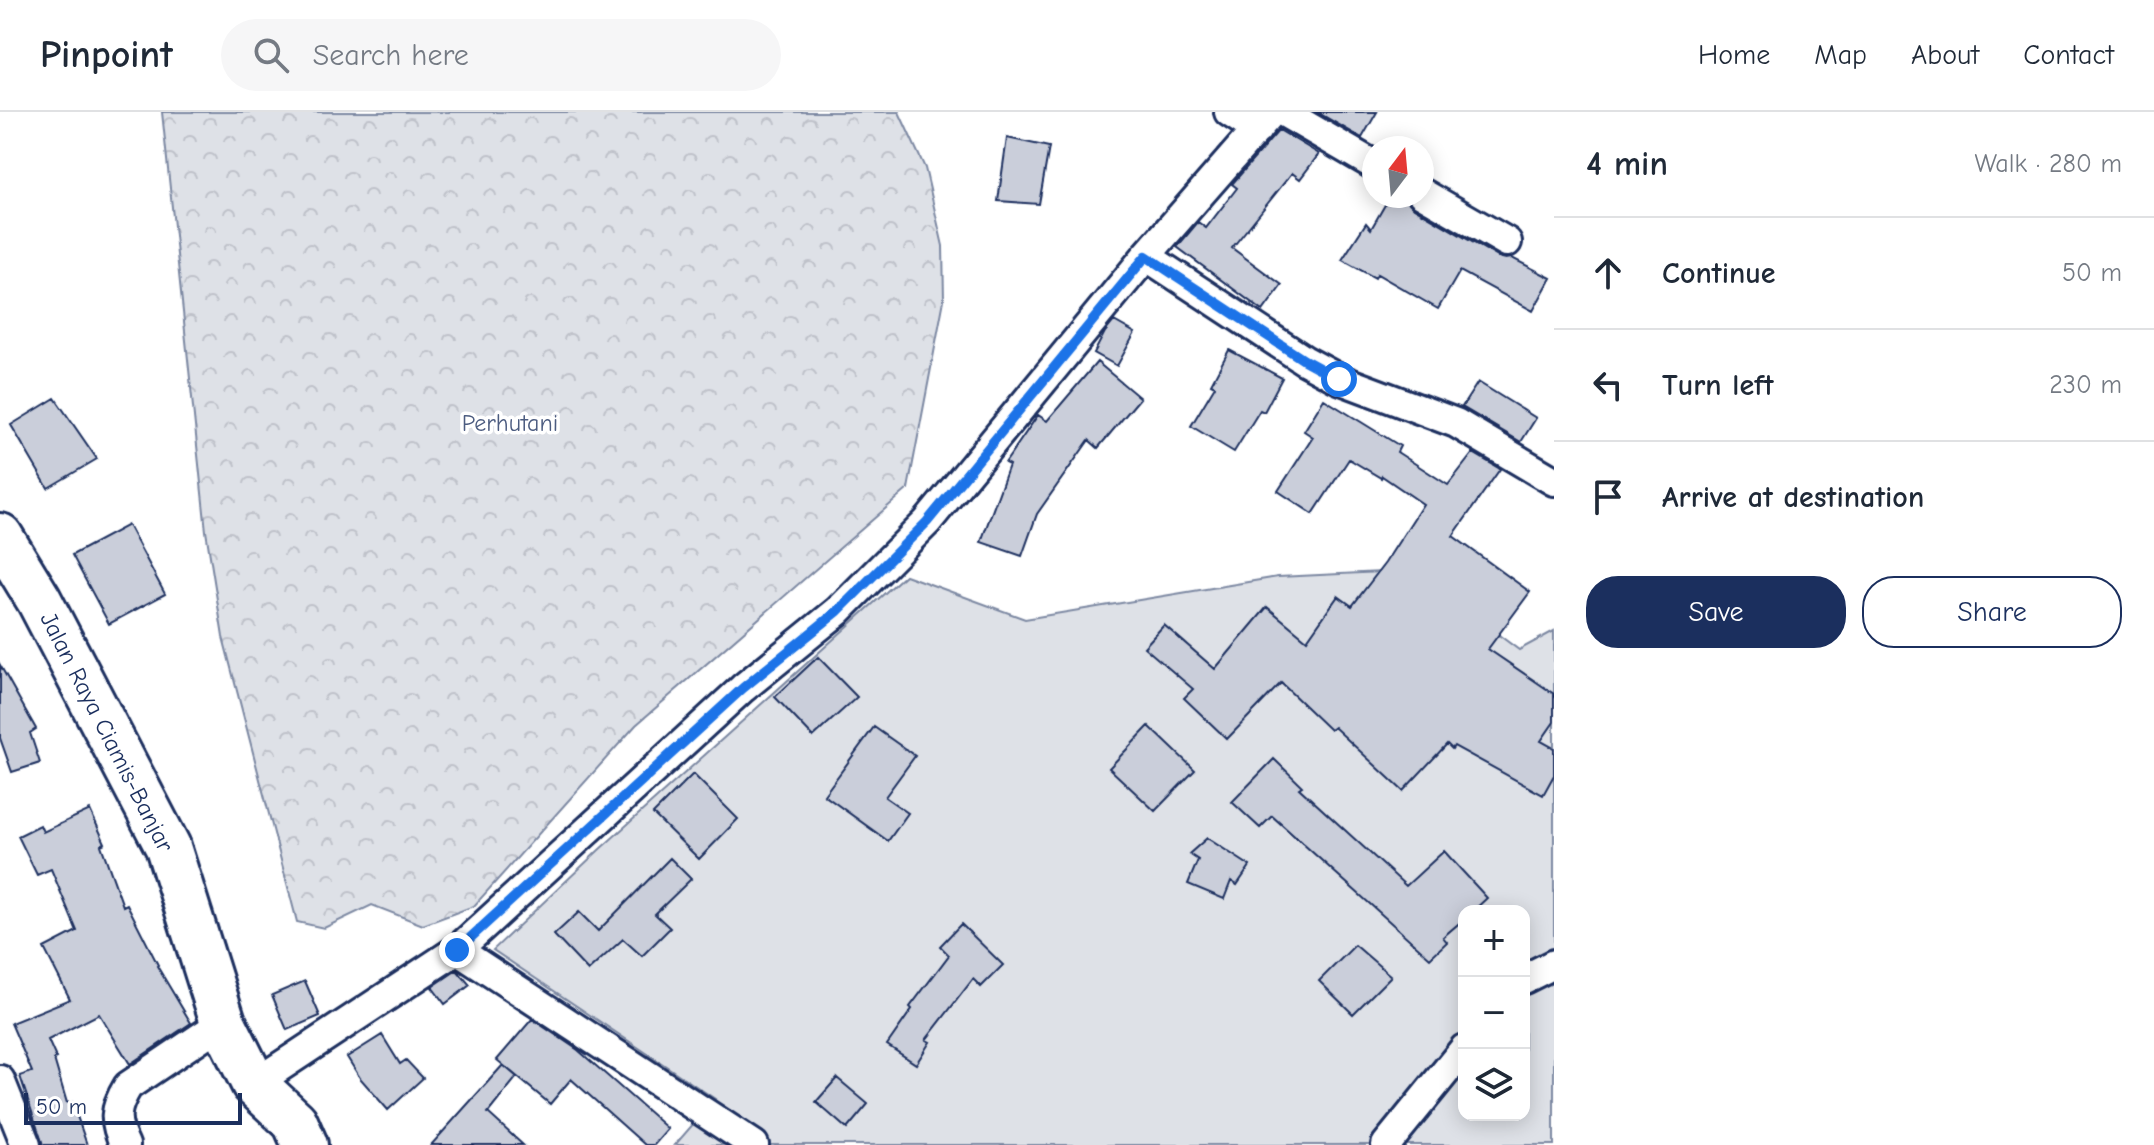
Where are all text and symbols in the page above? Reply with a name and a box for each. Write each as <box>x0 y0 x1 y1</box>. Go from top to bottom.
search box <box>221 19 781 91</box>
text: Pinpoint <box>40 33 173 77</box>
icon: search <box>249 33 293 77</box>
text: Search here <box>313 38 469 73</box>
text: Home <box>1698 39 1770 71</box>
text: Map <box>1814 39 1867 71</box>
text: About <box>1911 39 1979 71</box>
text: Contact <box>2023 39 2114 71</box>
north arrow <box>1362 136 1434 208</box>
text: 4 min <box>1586 144 1668 184</box>
text: Walk · 280 m <box>1975 149 2122 179</box>
icon: ahead <box>1586 251 1630 295</box>
text: Continue <box>1662 256 1776 291</box>
text: 50 m <box>2062 258 2122 288</box>
route start <box>1321 361 1357 397</box>
icon: left <box>1586 363 1630 407</box>
text: Turn left <box>1662 368 1774 403</box>
text: 230 m <box>2049 370 2122 400</box>
park label: Perhutani <box>462 409 558 437</box>
icon: arrive <box>1586 475 1630 519</box>
text: Arrive at destination <box>1662 480 1924 515</box>
button: Save <box>1586 576 1846 648</box>
button: Share <box>1862 576 2122 648</box>
street label: Jalan Raya Ciamis-Banjar <box>34 608 180 857</box>
map controls <box>1458 905 1530 1121</box>
button: + <box>1458 905 1530 977</box>
route end <box>439 932 475 968</box>
button: − <box>1458 977 1530 1049</box>
button: layers <box>1458 1049 1530 1121</box>
scale bar <box>24 1089 242 1125</box>
text: 50 m <box>36 1094 87 1120</box>

